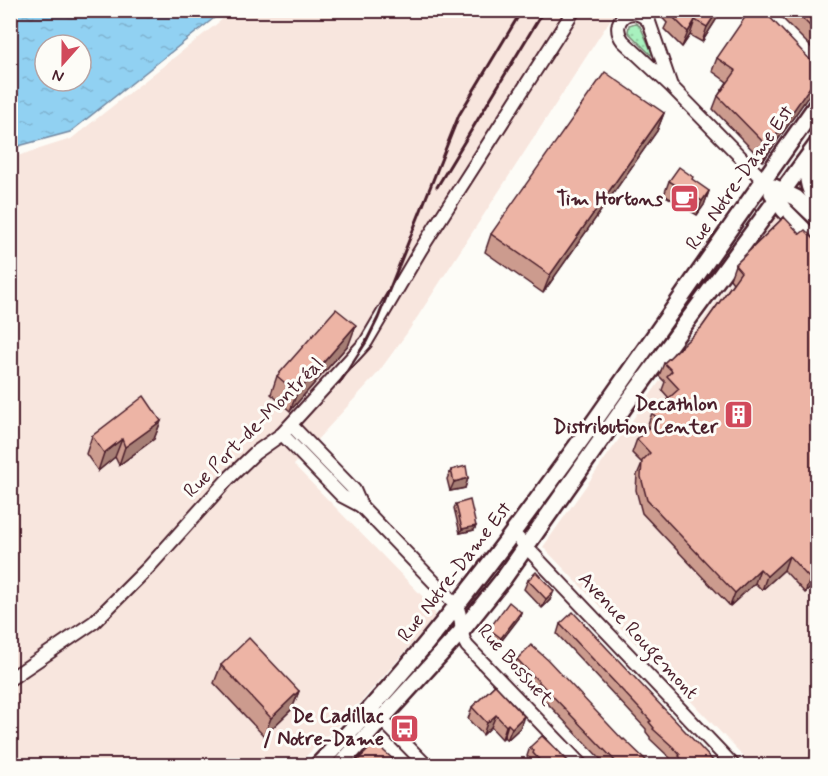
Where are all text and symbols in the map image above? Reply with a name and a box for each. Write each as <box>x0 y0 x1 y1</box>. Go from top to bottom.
north arrow <box>33 33 93 93</box>
text: N <box>49 64 67 87</box>
street label: Rue Notre-Dame Est <box>680 100 800 256</box>
cafe icon: Tim Hortons <box>668 183 700 215</box>
place label: Tim Hortons <box>556 186 663 213</box>
street label: Rue Port-de-Montréal <box>178 352 330 504</box>
place label: Decathlon Distribution Center <box>553 391 719 441</box>
building icon: Decathlon Distribution Center <box>723 399 755 431</box>
street label: Rue Notre-Dame Est <box>392 496 519 648</box>
street label: Avenue Rougemont <box>570 566 704 707</box>
street label: Rue Bossuet <box>471 618 559 712</box>
place label: De Cadillac / Notre-Dame <box>263 703 384 753</box>
bus stop icon: De Cadillac / Notre-Dame <box>389 712 421 744</box>

